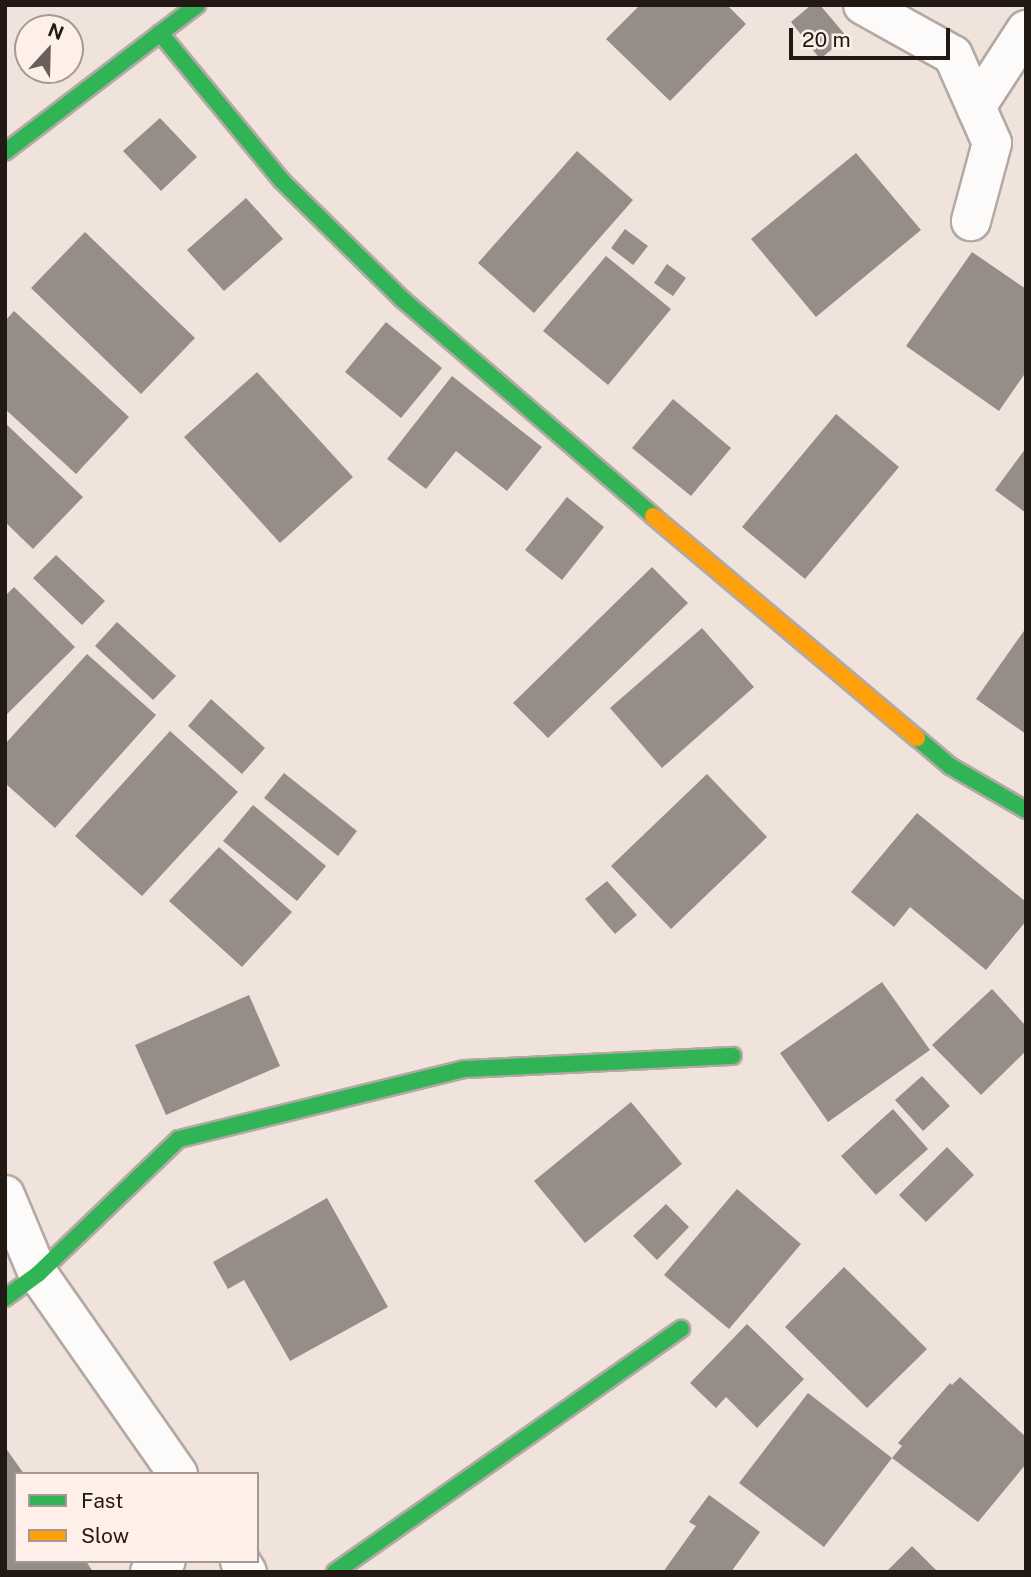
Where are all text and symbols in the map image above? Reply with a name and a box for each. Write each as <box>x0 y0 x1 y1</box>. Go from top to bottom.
north arrow <box>14 14 84 84</box>
scale bar <box>793 14 954 58</box>
text: N <box>45 18 67 44</box>
text: 20 m <box>802 27 851 52</box>
legend <box>14 1472 259 1563</box>
text: Fast <box>81 1488 123 1513</box>
text: Slow <box>81 1523 129 1548</box>

